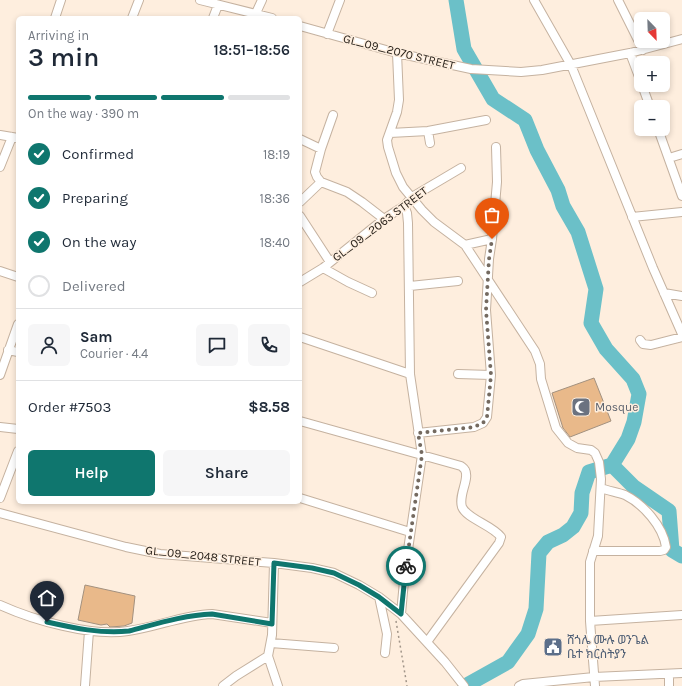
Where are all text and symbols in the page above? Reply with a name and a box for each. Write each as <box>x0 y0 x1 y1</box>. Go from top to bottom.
north arrow <box>634 12 670 48</box>
map controls <box>634 12 670 136</box>
text: Arriving in <box>28 28 89 43</box>
street label: GL_09_2070 STREET <box>342 31 456 73</box>
text: 18:51–18:56 <box>213 41 290 59</box>
text: 3 min <box>28 42 99 73</box>
button: + <box>634 56 670 92</box>
button: − <box>634 100 670 136</box>
text: On the way · 390 m <box>28 106 139 121</box>
icon: check <box>28 143 50 165</box>
text: Confirmed <box>62 145 134 163</box>
text: 18:19 <box>263 147 290 162</box>
street label: GL_09_2063 STREET <box>330 184 430 264</box>
icon: check <box>28 187 50 209</box>
text: Preparing <box>62 189 128 207</box>
text: 18:36 <box>260 191 290 206</box>
pin <box>475 198 509 239</box>
icon: bag <box>481 204 503 226</box>
icon: check <box>28 231 50 253</box>
text: On the way <box>62 233 136 251</box>
text: 18:40 <box>260 235 290 250</box>
text: Delivered <box>62 277 126 295</box>
button: person <box>28 324 70 366</box>
button: chat <box>196 324 238 366</box>
button: phone <box>248 324 290 366</box>
text: Sam <box>80 328 113 346</box>
text: Courier · 4.4 <box>80 346 148 361</box>
mosque icon: Mosque <box>570 396 592 418</box>
text: Order #7503 <box>28 398 111 416</box>
text: $8.58 <box>248 398 290 416</box>
place label: Mosque <box>595 400 638 414</box>
button: Help <box>28 450 155 496</box>
button: Share <box>163 450 290 496</box>
street label: GL_09_2048 STREET <box>145 543 261 569</box>
courier <box>386 546 426 586</box>
icon: bike <box>395 555 417 577</box>
pin <box>30 581 64 622</box>
icon: home <box>36 587 58 609</box>
place label: ሸጎሌ ሙሉ ወንጌል ቤተ ክርስትያን <box>567 633 649 661</box>
public building icon: ሸጎሌ ሙሉ ወንጌል ቤተ ክርስትያን <box>542 636 564 658</box>

